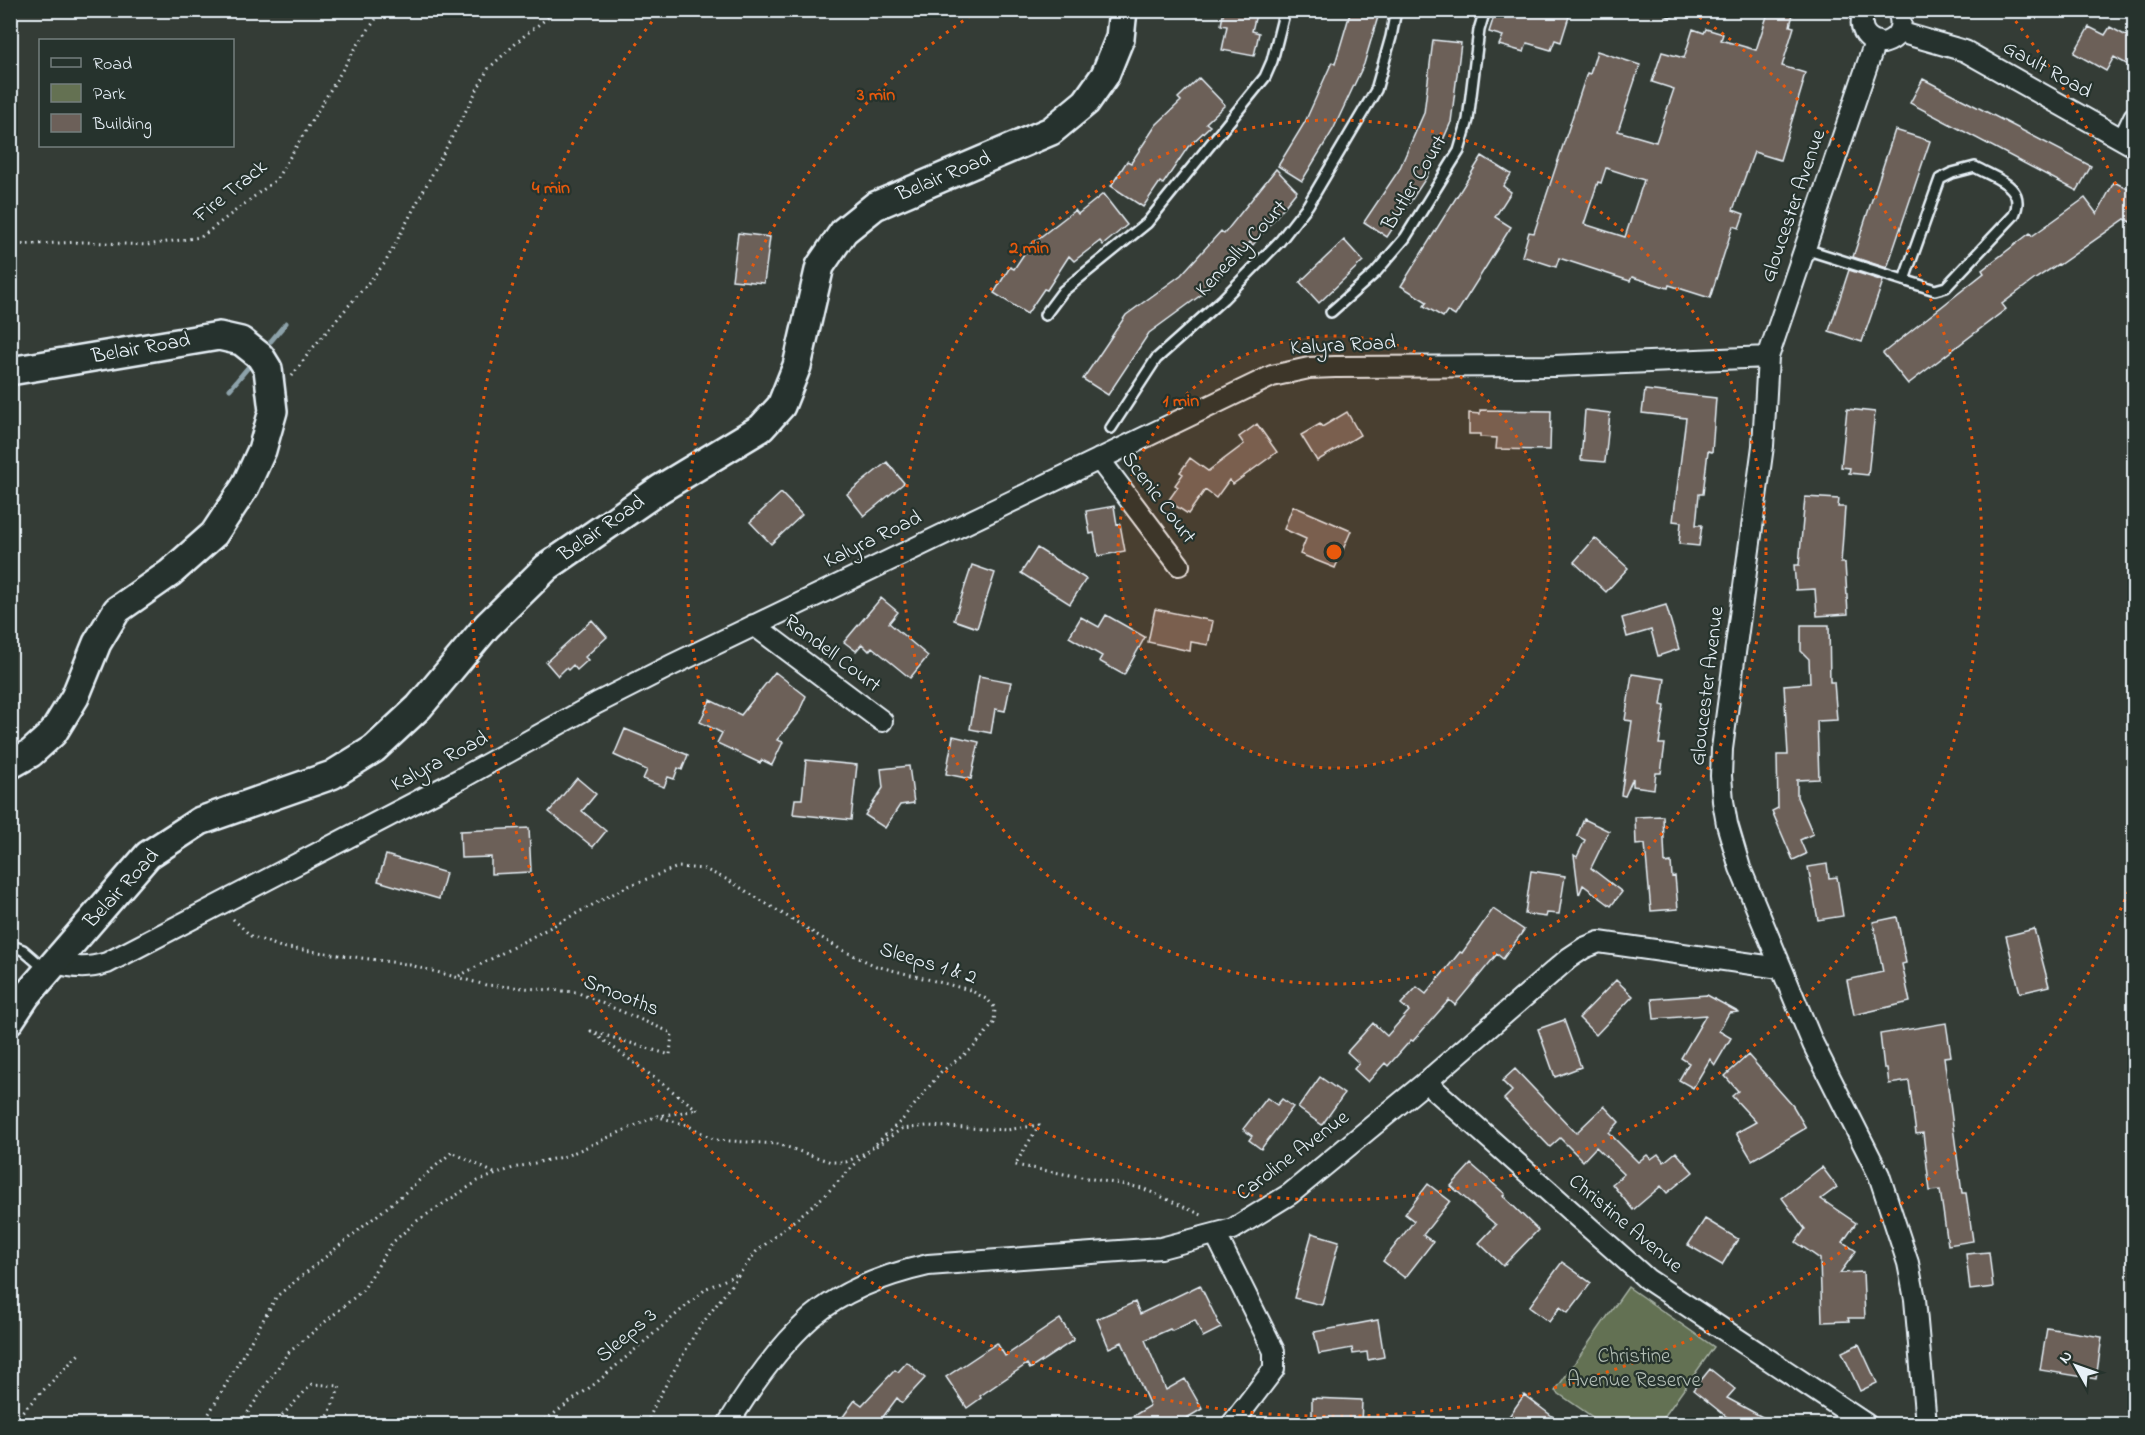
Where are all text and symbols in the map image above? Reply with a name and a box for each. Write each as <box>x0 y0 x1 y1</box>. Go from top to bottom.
street label: Gault Road <box>1997 33 2097 107</box>
legend <box>39 39 234 147</box>
text: Road <box>93 52 132 78</box>
text: Park <box>93 82 126 108</box>
text: 3 min <box>856 83 895 109</box>
text: Building <box>92 112 152 139</box>
street label: Gloucester Avenue <box>1754 125 1834 287</box>
street label: Butler Court <box>1374 130 1455 237</box>
street label: Belair Road <box>891 144 996 211</box>
street label: Fire Track <box>187 152 275 232</box>
text: 4 min <box>532 176 570 202</box>
street label: Keneally Court <box>1189 194 1296 305</box>
text: 2 min <box>1008 236 1049 262</box>
street label: Belair Road <box>88 326 193 373</box>
street label: Kalyra Road <box>1290 328 1397 366</box>
text: 1 min <box>1163 389 1199 415</box>
street label: Scenic Court <box>1113 445 1203 551</box>
street label: Belair Road <box>552 488 652 570</box>
street label: Kalyra Road <box>819 503 928 578</box>
centre of rings <box>1324 542 1344 562</box>
street label: Gloucester Avenue <box>1683 604 1733 767</box>
street label: Randell Court <box>777 607 887 701</box>
street label: Kalyra Road <box>386 724 495 802</box>
street label: Belair Road <box>76 842 167 936</box>
street label: Sleeps 1 & 2 <box>876 935 980 993</box>
street label: Smooths <box>579 967 663 1025</box>
street label: Caroline Avenue <box>1230 1103 1356 1209</box>
street label: Christine Avenue <box>1561 1167 1689 1281</box>
street label: Sleeps 3 <box>590 1301 664 1371</box>
north arrow <box>2046 1336 2106 1396</box>
park label: Christine Avenue Reserve <box>1567 1342 1701 1396</box>
text: N <box>2053 1346 2079 1369</box>

